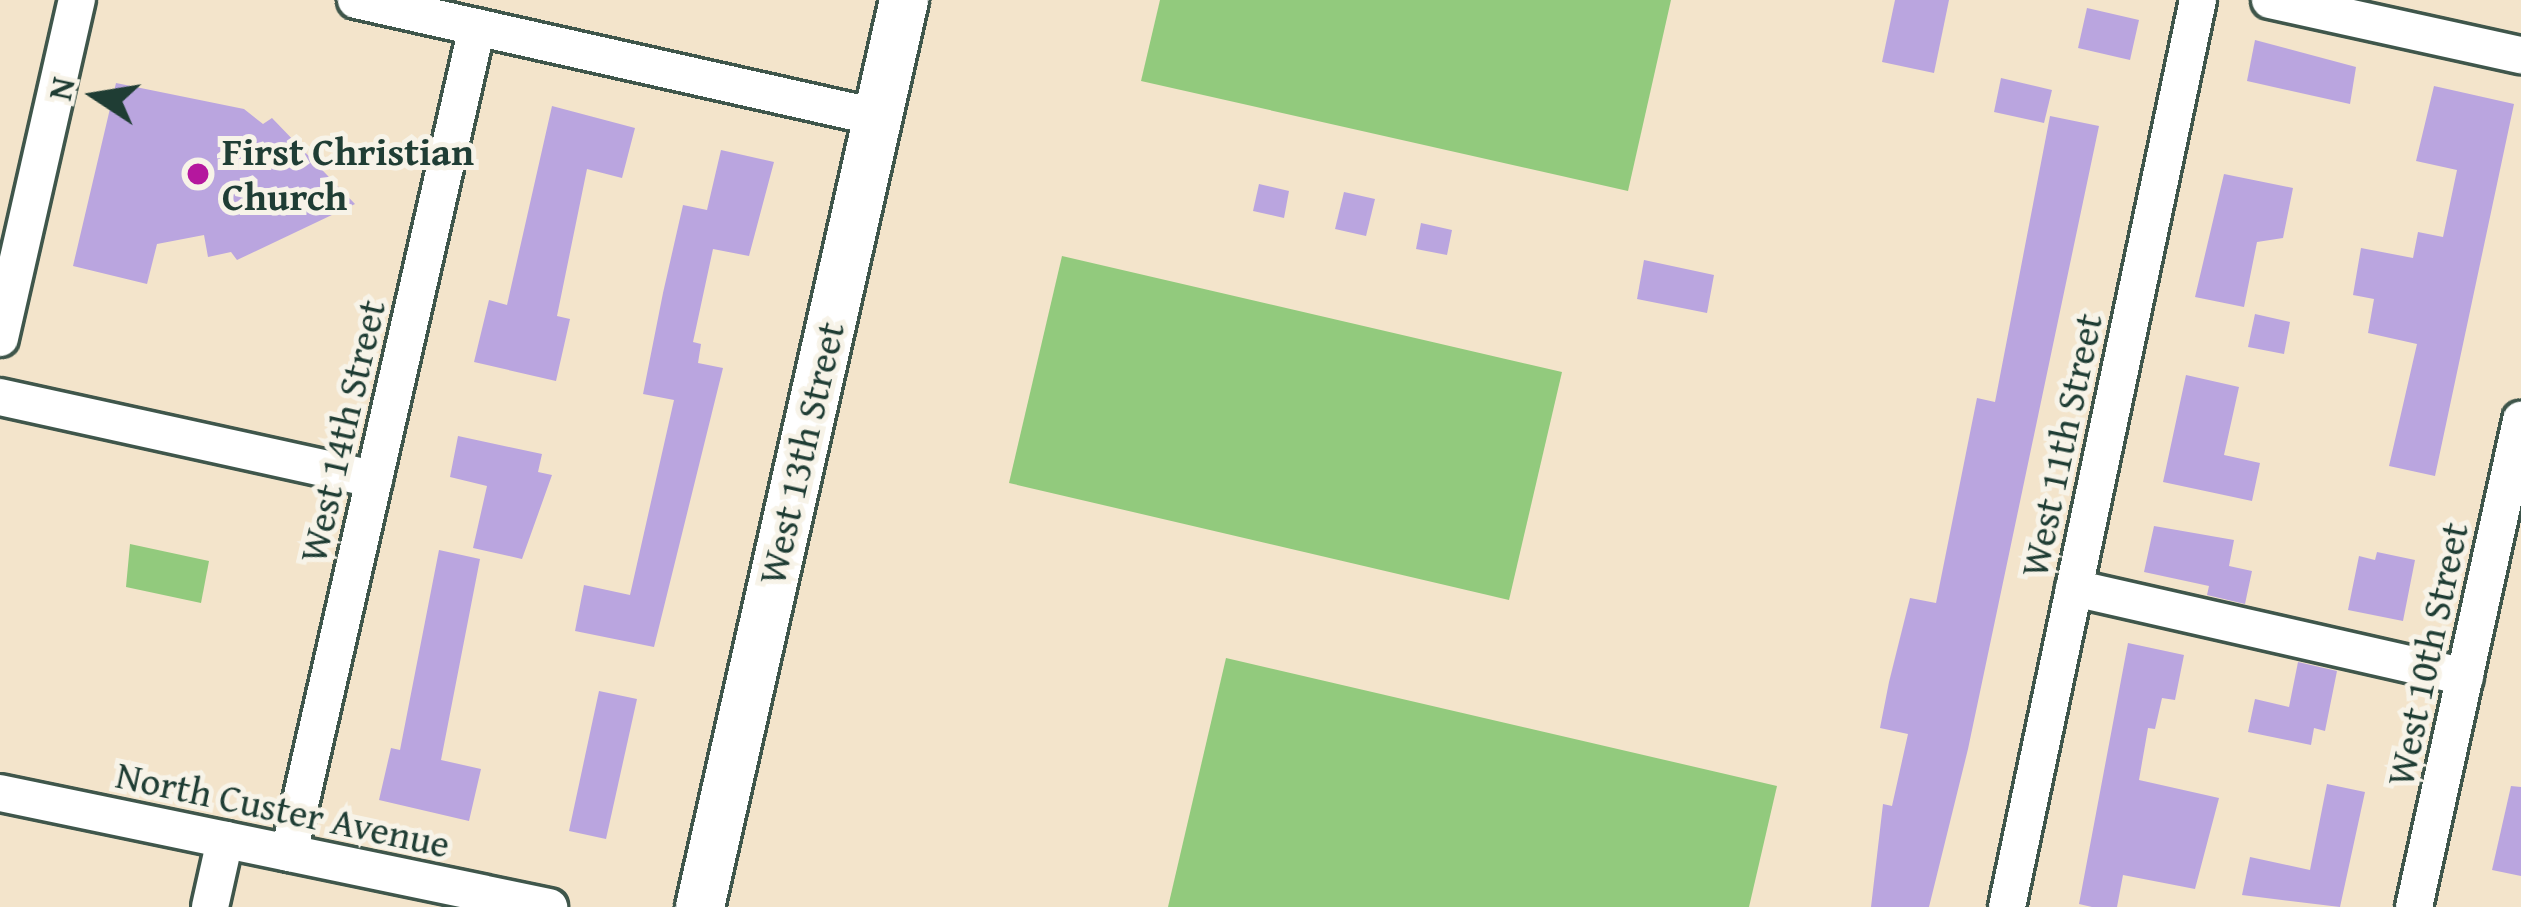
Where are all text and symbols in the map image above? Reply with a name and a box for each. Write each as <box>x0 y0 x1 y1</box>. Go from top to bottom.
north arrow <box>36 36 156 156</box>
text: N <box>35 73 87 104</box>
place label: First Christian Church <box>222 129 474 220</box>
marker: First Christian Church <box>185 161 211 187</box>
street label: West 14th Street <box>289 295 395 567</box>
street label: West 11th Street <box>2010 309 2112 581</box>
street label: West 13th Street <box>748 317 854 589</box>
street label: West 10th Street <box>2376 518 2478 790</box>
street label: North Custer Avenue <box>112 751 454 867</box>

